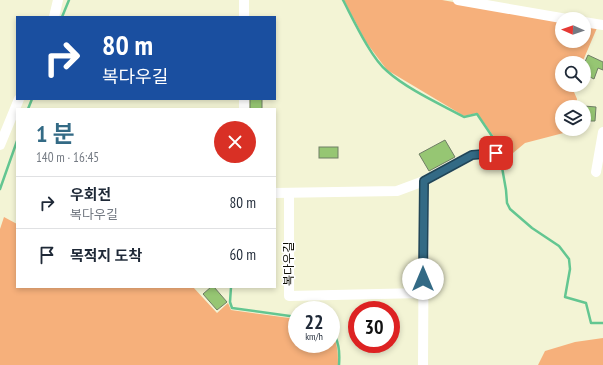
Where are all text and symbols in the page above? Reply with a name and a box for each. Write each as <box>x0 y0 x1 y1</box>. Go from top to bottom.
north arrow <box>555 12 591 48</box>
map controls <box>555 12 591 136</box>
text: 80 m <box>102 26 153 63</box>
icon: right <box>36 32 88 84</box>
button: search <box>555 56 591 92</box>
text: 복다우길 <box>102 65 168 88</box>
button: layers <box>555 100 591 136</box>
text: 1 분 <box>36 118 74 149</box>
button: close <box>214 121 256 163</box>
pin <box>479 136 513 170</box>
icon: arrive <box>485 142 507 164</box>
text: 140 m · 16:45 <box>36 149 99 166</box>
text: 우회전 <box>70 185 111 204</box>
icon: right <box>36 192 58 214</box>
text: 80 m <box>230 193 256 212</box>
text: 복다우길 <box>70 206 118 223</box>
street label: 복다우길 <box>281 242 296 286</box>
icon: arrive <box>36 244 58 266</box>
text: 60 m <box>230 245 256 264</box>
text: 목적지 도착 <box>70 246 142 265</box>
position arrow <box>402 258 444 300</box>
speed limit sign: 30 <box>348 301 400 353</box>
text: 22 <box>304 309 324 335</box>
text: km/h <box>305 330 323 343</box>

